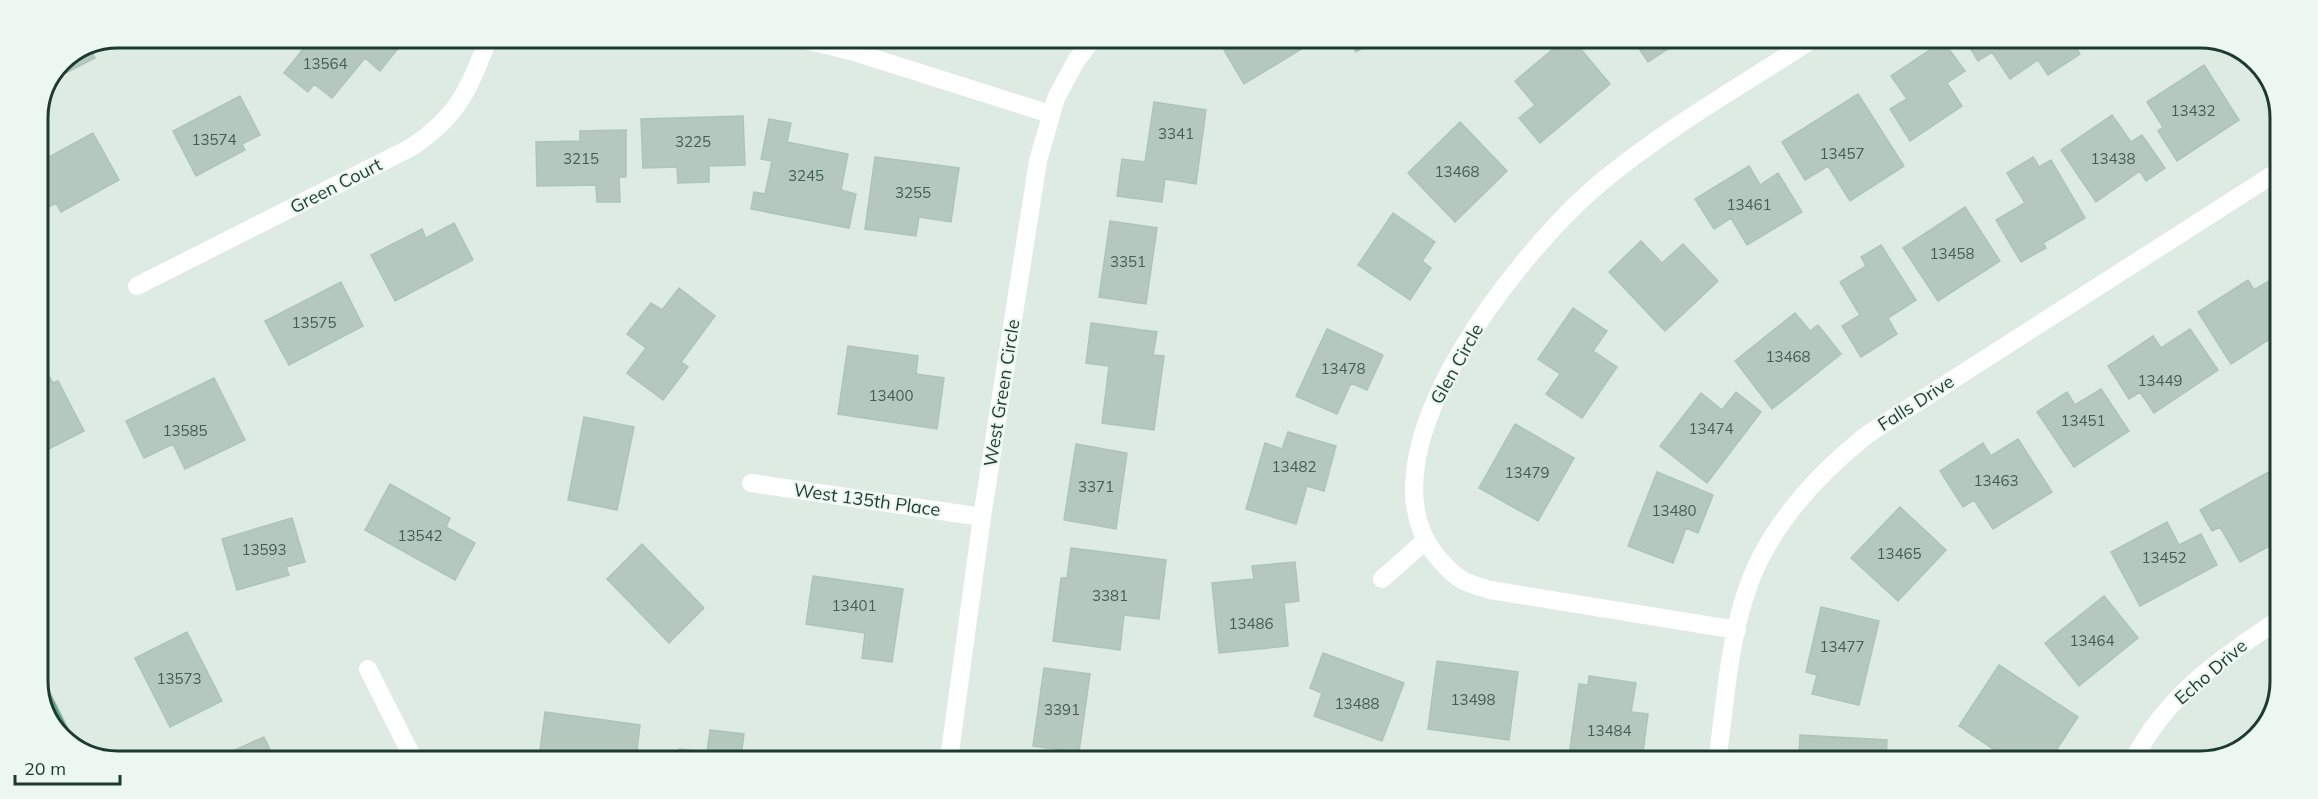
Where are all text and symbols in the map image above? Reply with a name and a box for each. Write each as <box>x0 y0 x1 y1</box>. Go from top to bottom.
house number: 13564 <box>302 54 348 73</box>
house number: 13432 <box>2170 101 2216 120</box>
house number: 3341 <box>1158 124 1194 143</box>
house number: 13574 <box>191 130 237 149</box>
house number: 3225 <box>675 132 711 151</box>
house number: 13457 <box>1819 144 1865 163</box>
house number: 3215 <box>563 149 599 168</box>
house number: 13438 <box>2090 149 2136 168</box>
street label: Green Court <box>286 153 386 219</box>
house number: 13468 <box>1434 162 1480 181</box>
house number: 3245 <box>788 166 824 185</box>
house number: 3255 <box>895 183 931 202</box>
house number: 13461 <box>1726 195 1772 214</box>
house number: 13458 <box>1929 244 1975 263</box>
house number: 3351 <box>1110 252 1146 271</box>
house number: 13575 <box>291 313 337 332</box>
street label: West Green Circle <box>978 318 1025 468</box>
street label: Glen Circle <box>1425 319 1488 408</box>
house number: 13468 <box>1765 347 1811 366</box>
house number: 13478 <box>1320 359 1366 378</box>
street label: Falls Drive <box>1873 369 1958 436</box>
house number: 13449 <box>2137 371 2183 390</box>
house number: 13400 <box>868 386 914 405</box>
house number: 13451 <box>2060 411 2106 430</box>
house number: 13474 <box>1688 419 1734 438</box>
house number: 13585 <box>162 421 208 440</box>
house number: 13482 <box>1271 457 1317 476</box>
house number: 13479 <box>1504 463 1550 482</box>
house number: 13463 <box>1973 471 2019 490</box>
house number: 3371 <box>1078 477 1114 496</box>
street label: West 135th Place <box>792 478 942 521</box>
house number: 13480 <box>1651 501 1697 520</box>
house number: 13542 <box>397 526 443 545</box>
house number: 13593 <box>241 540 287 559</box>
house number: 13465 <box>1876 544 1922 563</box>
house number: 13452 <box>2141 548 2187 567</box>
house number: 3381 <box>1092 586 1128 605</box>
house number: 13401 <box>831 596 877 615</box>
house number: 13486 <box>1228 614 1274 633</box>
house number: 13464 <box>2069 631 2115 650</box>
street label: Echo Drive <box>2170 634 2252 709</box>
house number: 13477 <box>1819 637 1865 656</box>
house number: 13573 <box>156 669 202 688</box>
house number: 13498 <box>1450 690 1496 709</box>
house number: 13488 <box>1334 694 1380 713</box>
house number: 3391 <box>1044 700 1080 719</box>
house number: 13484 <box>1586 721 1632 740</box>
scale bar <box>15 748 120 786</box>
text: 20 m <box>24 757 66 780</box>

